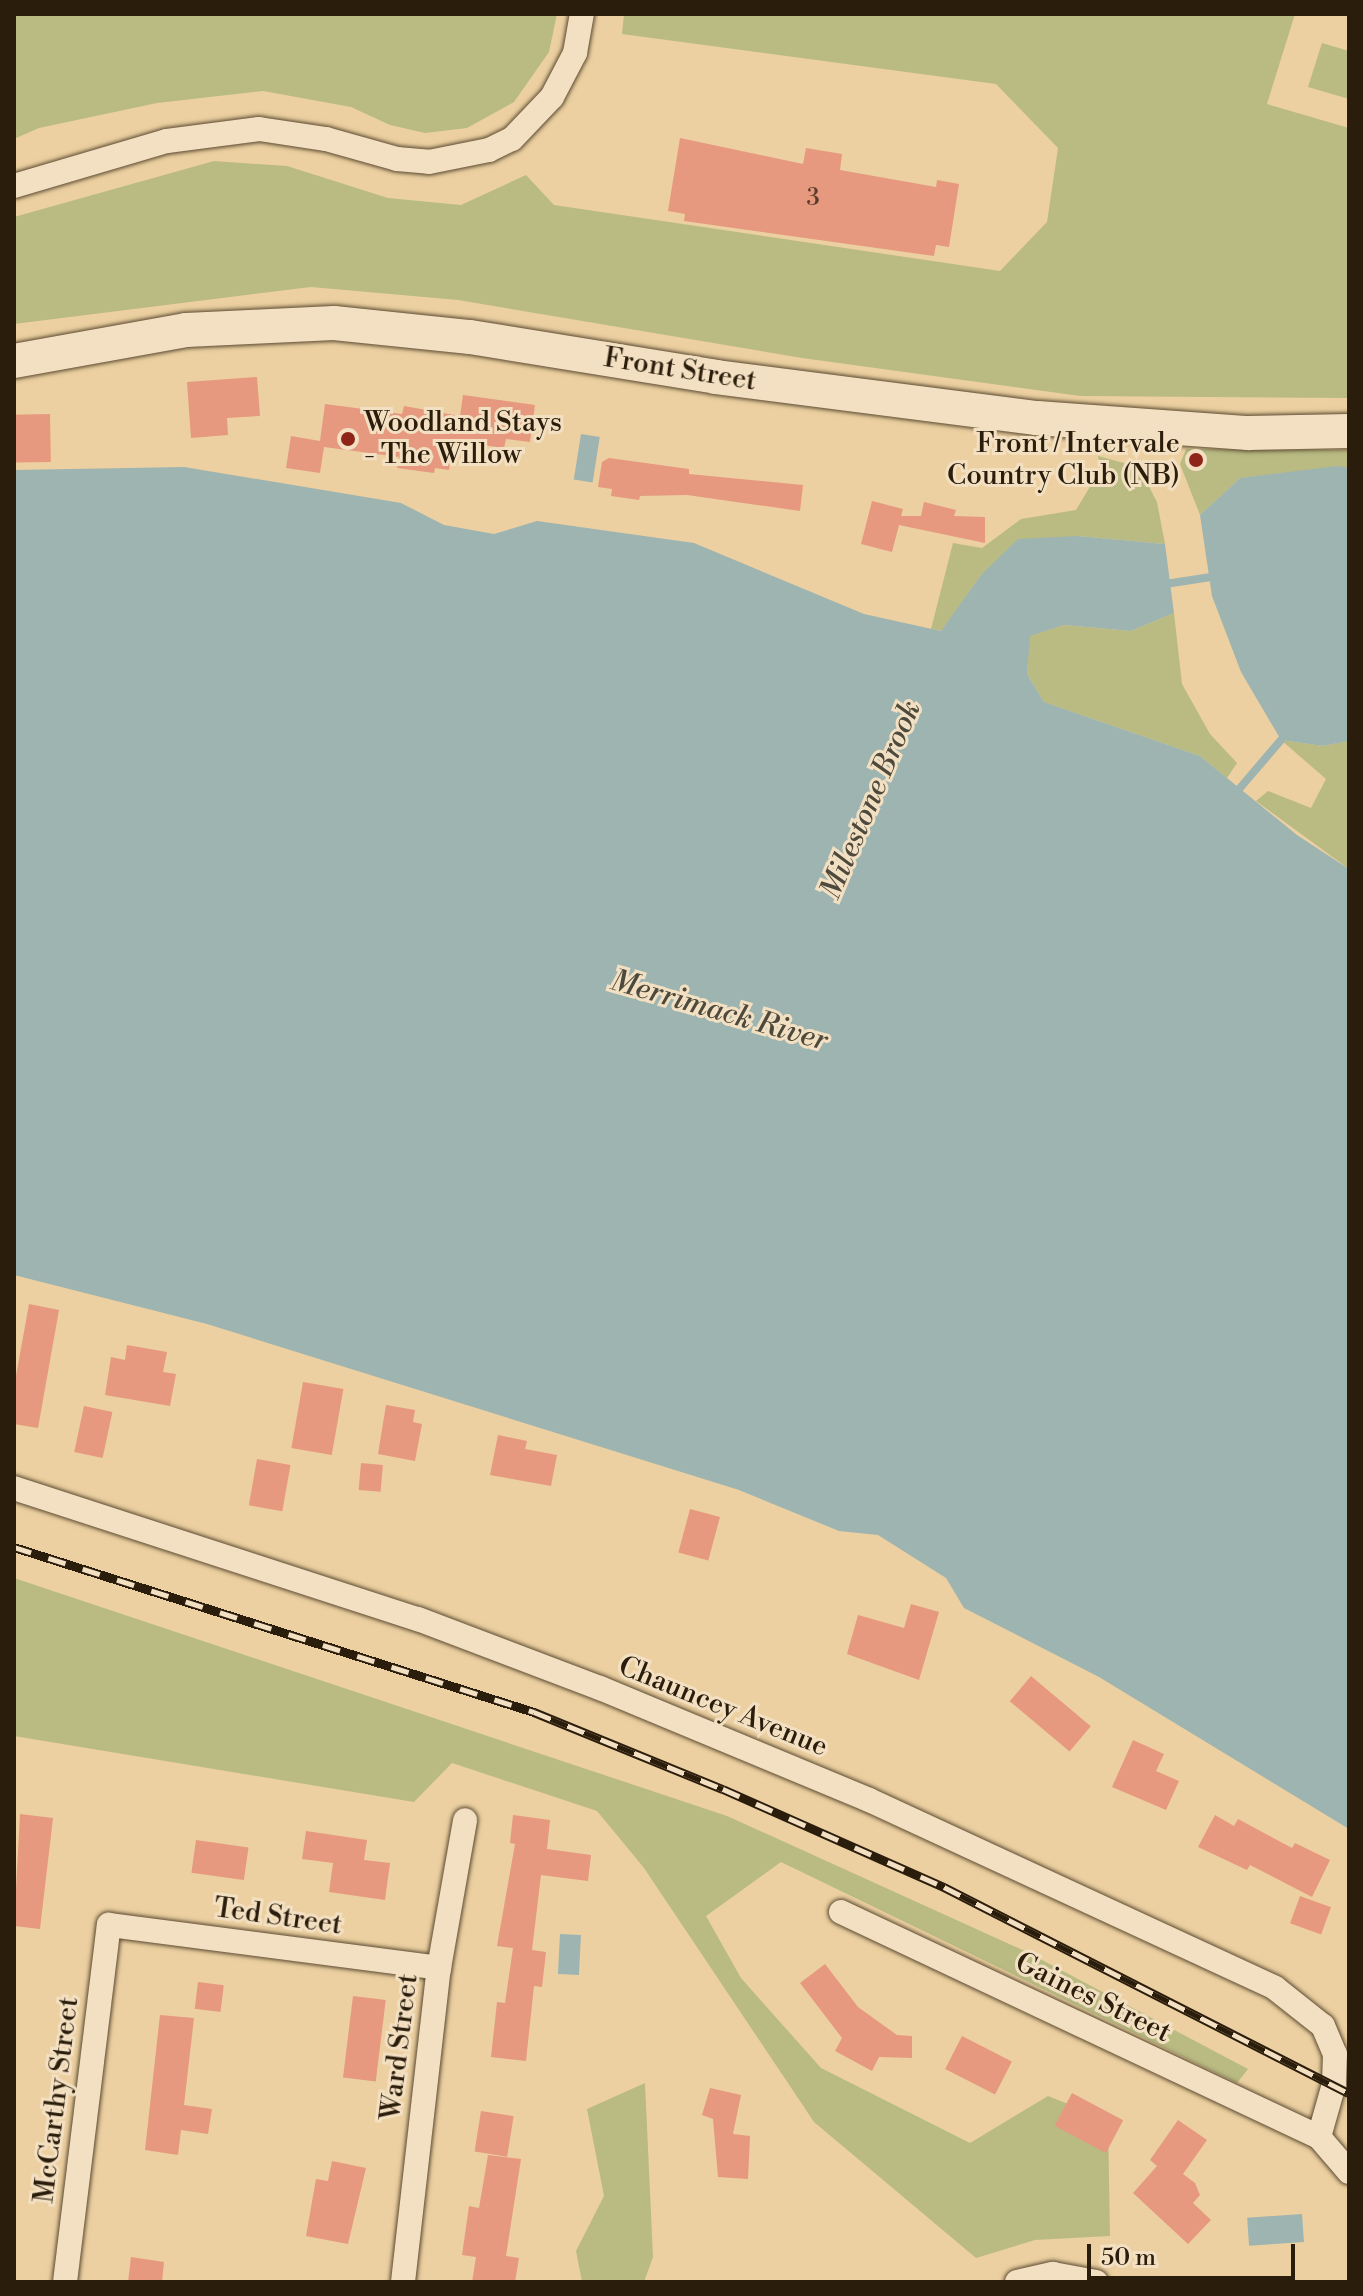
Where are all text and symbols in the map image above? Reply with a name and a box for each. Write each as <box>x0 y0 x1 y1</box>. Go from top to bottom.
house number: 3 <box>806 185 820 213</box>
street label: Front Street <box>601 341 759 399</box>
place label: Woodland Stays - The Willow <box>364 406 562 472</box>
place label: Front / Intervale Country Club (NB) <box>947 427 1180 493</box>
marker: Woodland Stays - The Willow <box>339 430 357 448</box>
marker: Front / Intervale Country Club (NB) <box>1187 451 1205 469</box>
water label: Milestone Brook <box>813 695 929 905</box>
water label: Merrimack River <box>606 963 832 1059</box>
street label: Chauncey Avenue <box>614 1650 832 1764</box>
street label: Ted Street <box>212 1891 344 1943</box>
street label: Gaines Street <box>1010 1946 1176 2050</box>
street label: Ward Street <box>374 1972 426 2122</box>
street label: McCarthy Street <box>28 1995 86 2205</box>
scale bar <box>1091 2228 1299 2278</box>
text: 50 m <box>1101 2243 1156 2273</box>

